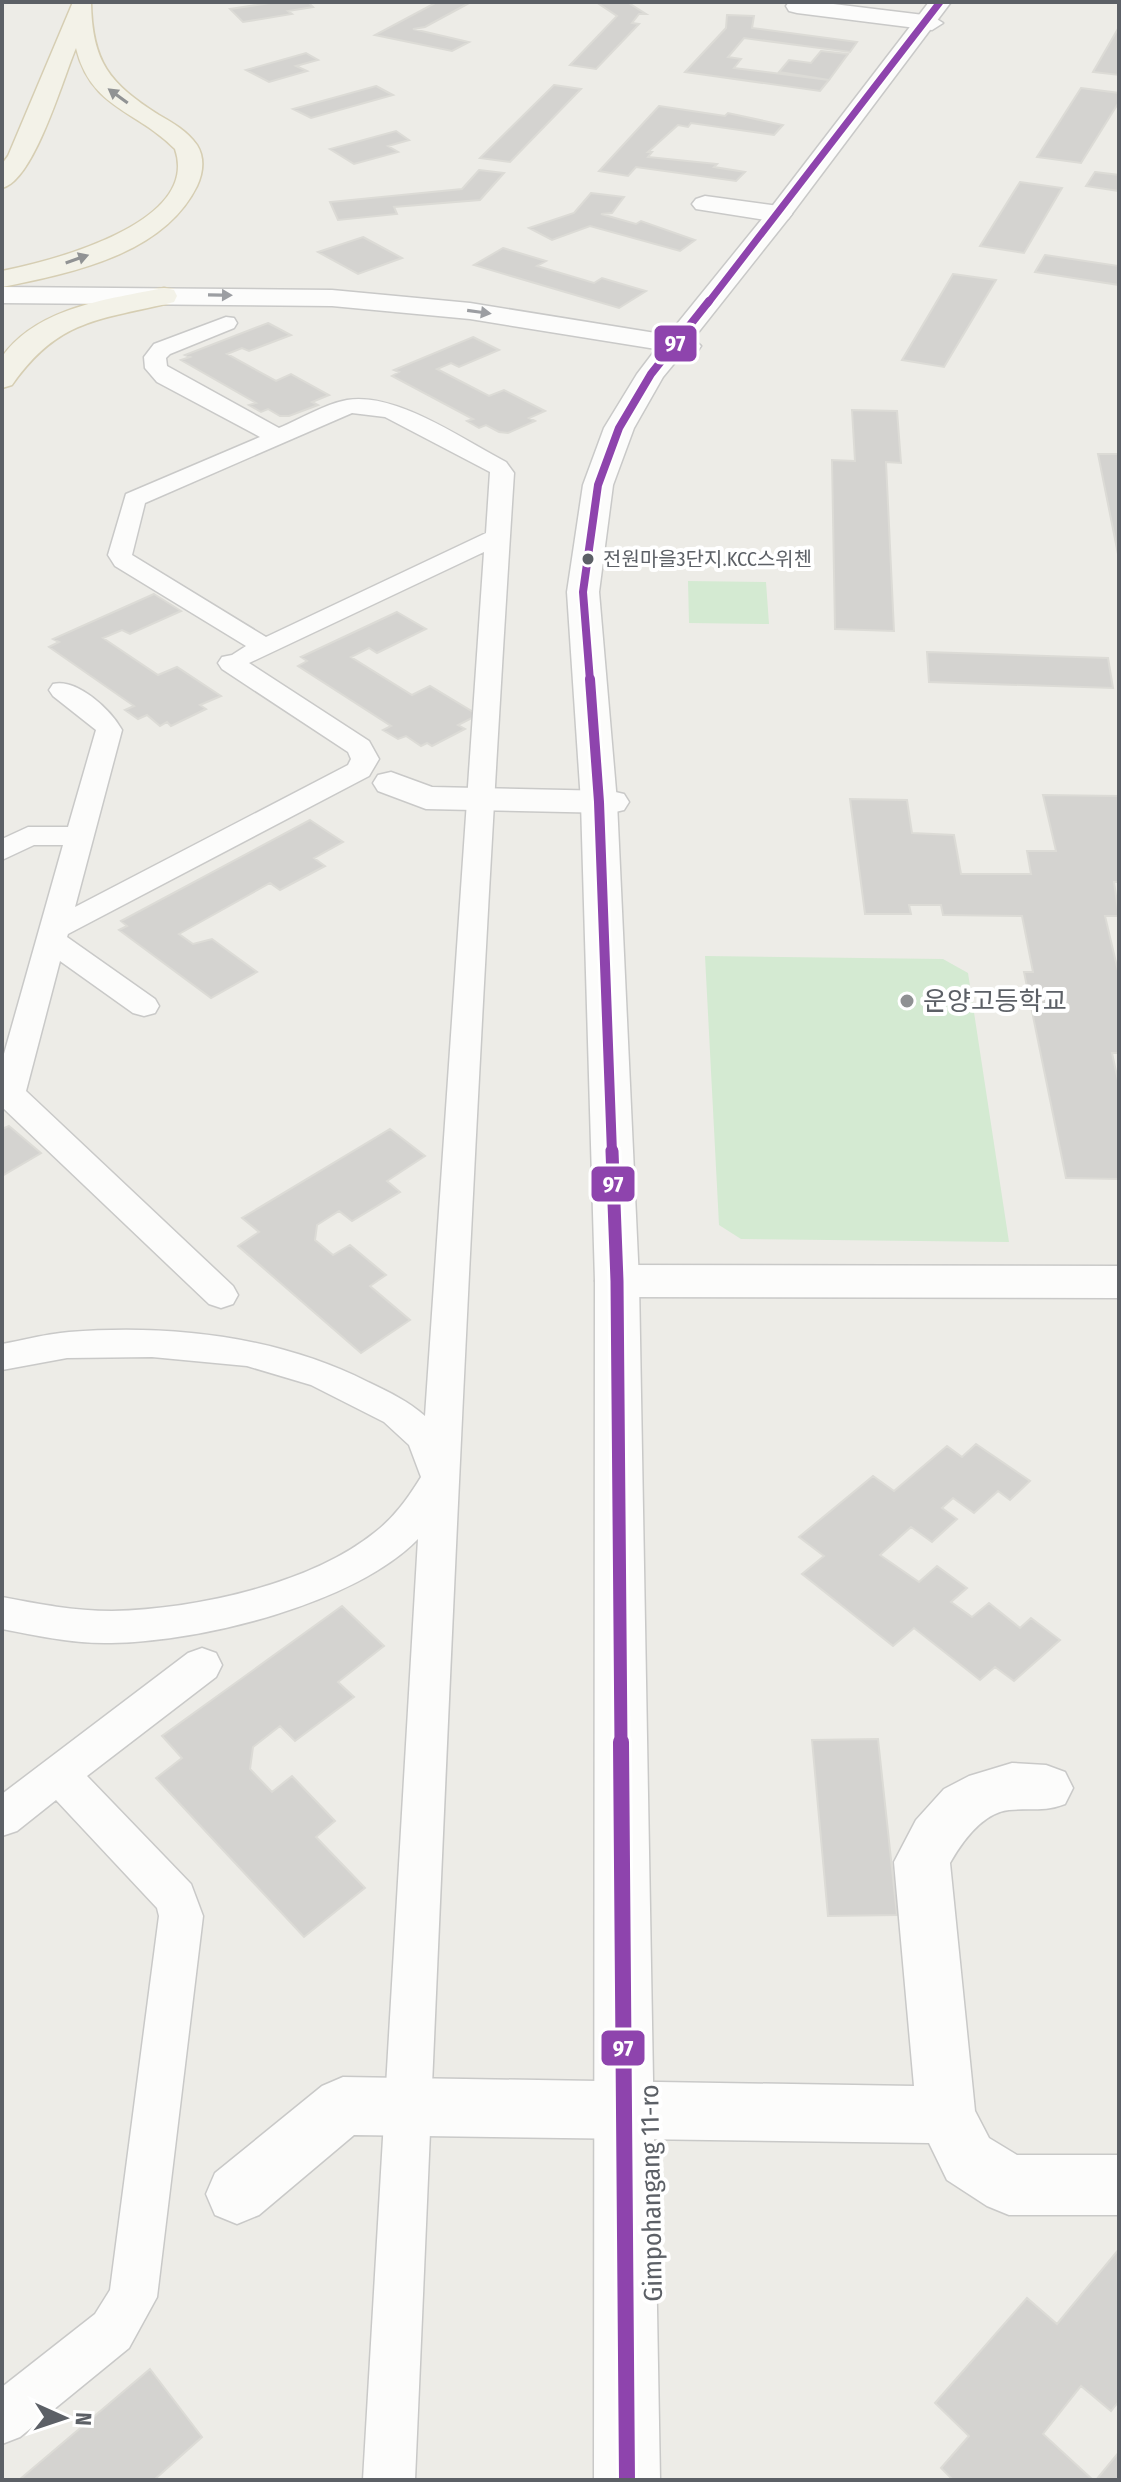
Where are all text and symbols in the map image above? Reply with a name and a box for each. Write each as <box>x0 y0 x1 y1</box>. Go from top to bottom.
one-way arrow <box>108 89 128 105</box>
one-way arrow <box>66 253 90 265</box>
one-way arrow <box>208 289 233 301</box>
one-way arrow <box>467 306 492 319</box>
line badge: 97 <box>653 324 698 363</box>
text: 97 <box>665 330 686 357</box>
place label: 전원마을3단지.KCC스위첸 <box>603 547 812 571</box>
marker: 전원마을3단지.KCC스위첸 <box>580 551 596 567</box>
place label: 운양고등학교 <box>923 986 1067 1017</box>
marker: 운양고등학교 <box>898 992 916 1010</box>
line badge: 97 <box>590 1165 636 1203</box>
text: 97 <box>603 1171 624 1198</box>
line badge: 97 <box>600 2029 646 2067</box>
text: 97 <box>613 2035 634 2062</box>
street label: Gimpohangang 11-ro <box>634 2084 669 2302</box>
north arrow <box>24 2378 104 2458</box>
text: N <box>70 2412 97 2426</box>

